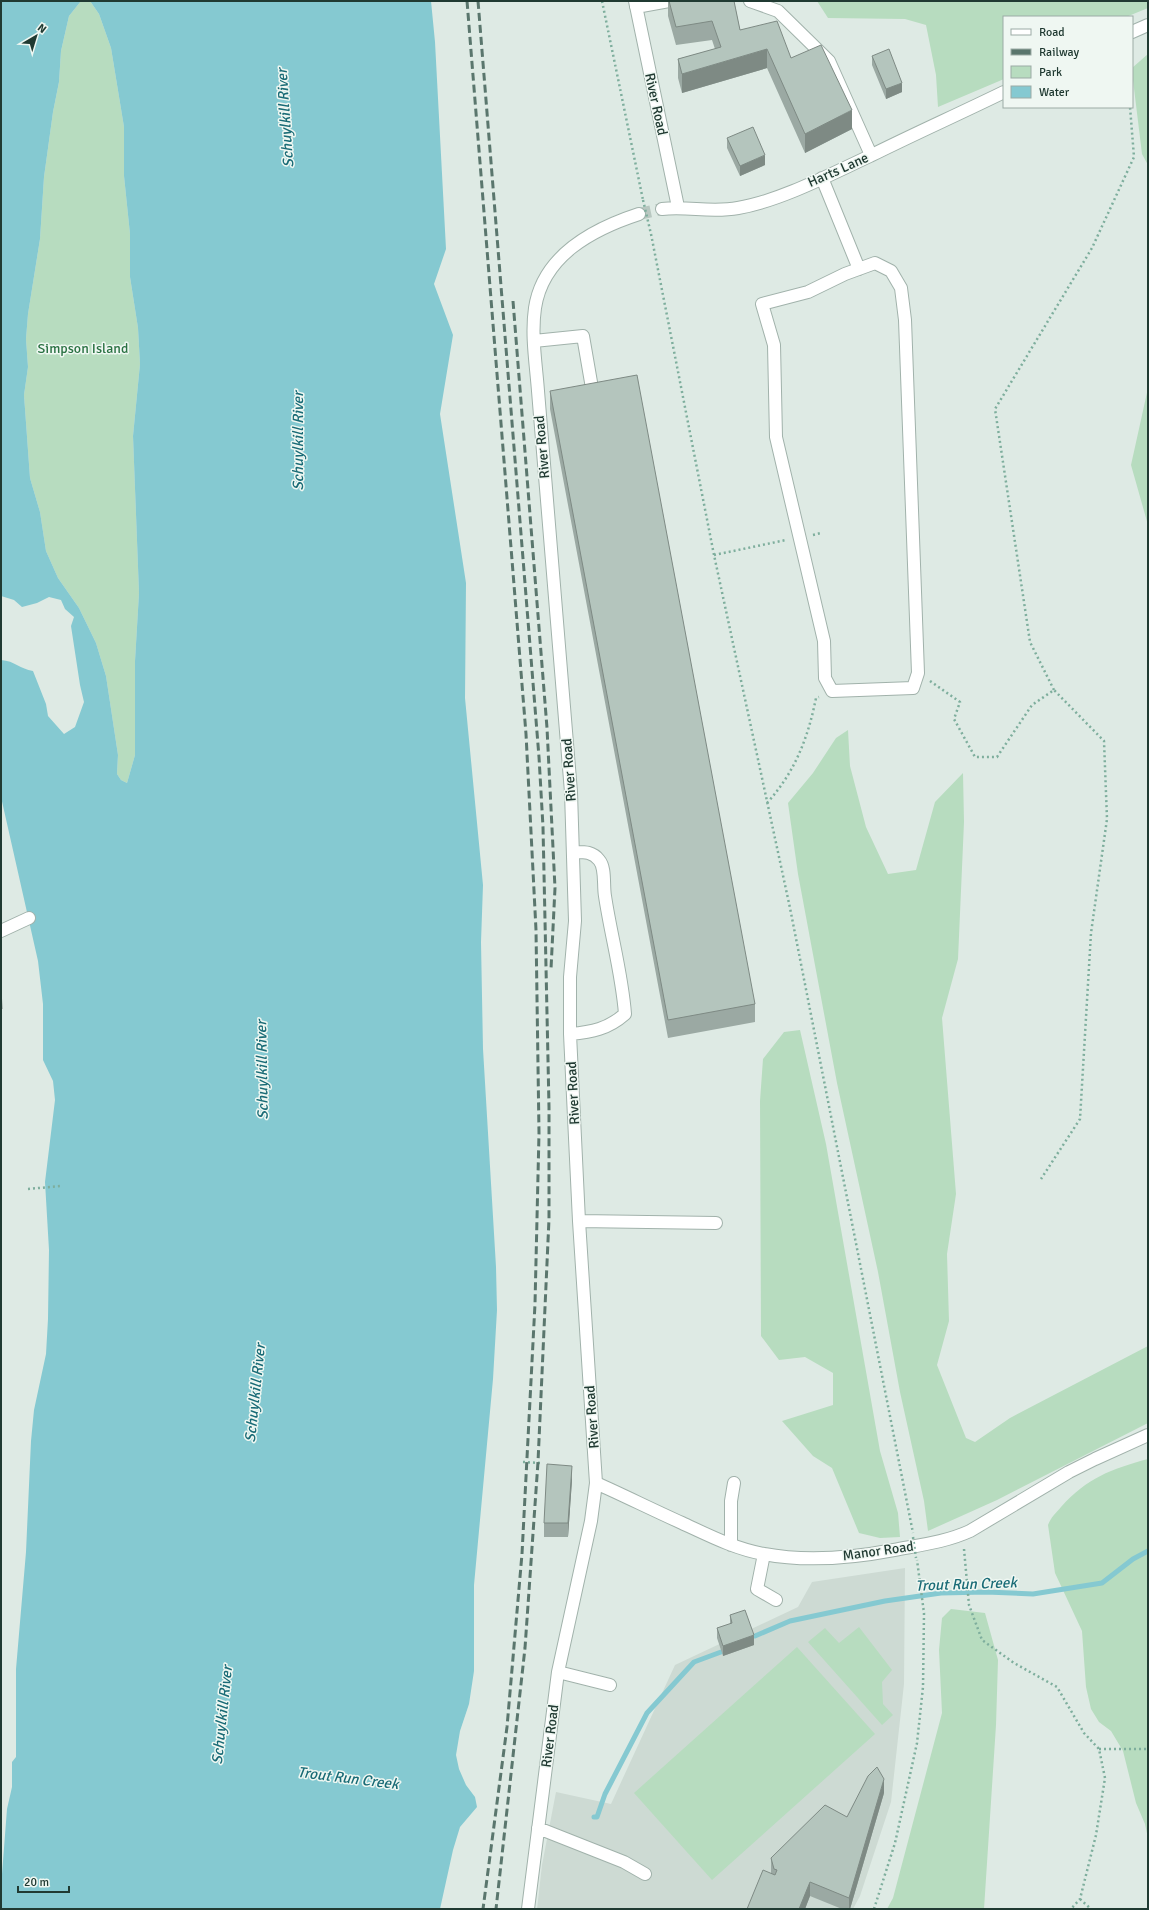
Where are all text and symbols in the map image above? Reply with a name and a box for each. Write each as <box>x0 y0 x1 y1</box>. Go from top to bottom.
north arrow <box>16 16 56 56</box>
legend <box>1003 16 1133 108</box>
text: N <box>35 21 49 36</box>
text: Road <box>1039 25 1065 40</box>
text: Railway <box>1039 45 1079 60</box>
water label: Schuylkill River <box>272 65 297 168</box>
text: Park <box>1039 65 1062 80</box>
street label: River Road <box>641 71 671 137</box>
text: Water <box>1039 85 1070 100</box>
street label: Harts Lane <box>805 149 871 191</box>
park label: Simpson Island <box>38 340 128 357</box>
water label: Schuylkill River <box>289 389 307 491</box>
street label: River Road <box>531 415 553 479</box>
street label: River Road <box>558 738 580 802</box>
water label: Schuylkill River <box>252 1018 272 1120</box>
street label: River Road <box>563 1061 583 1125</box>
water label: Schuylkill River <box>241 1340 269 1443</box>
street label: River Road <box>581 1385 603 1449</box>
street label: Manor Road <box>841 1538 915 1564</box>
water label: Trout Run Creek <box>915 1573 1019 1595</box>
water label: Schuylkill River <box>208 1662 236 1765</box>
street label: River Road <box>538 1703 562 1769</box>
water label: Trout Run Creek <box>296 1763 401 1793</box>
scale bar <box>18 1868 69 1894</box>
text: 20 m <box>24 1875 49 1890</box>

